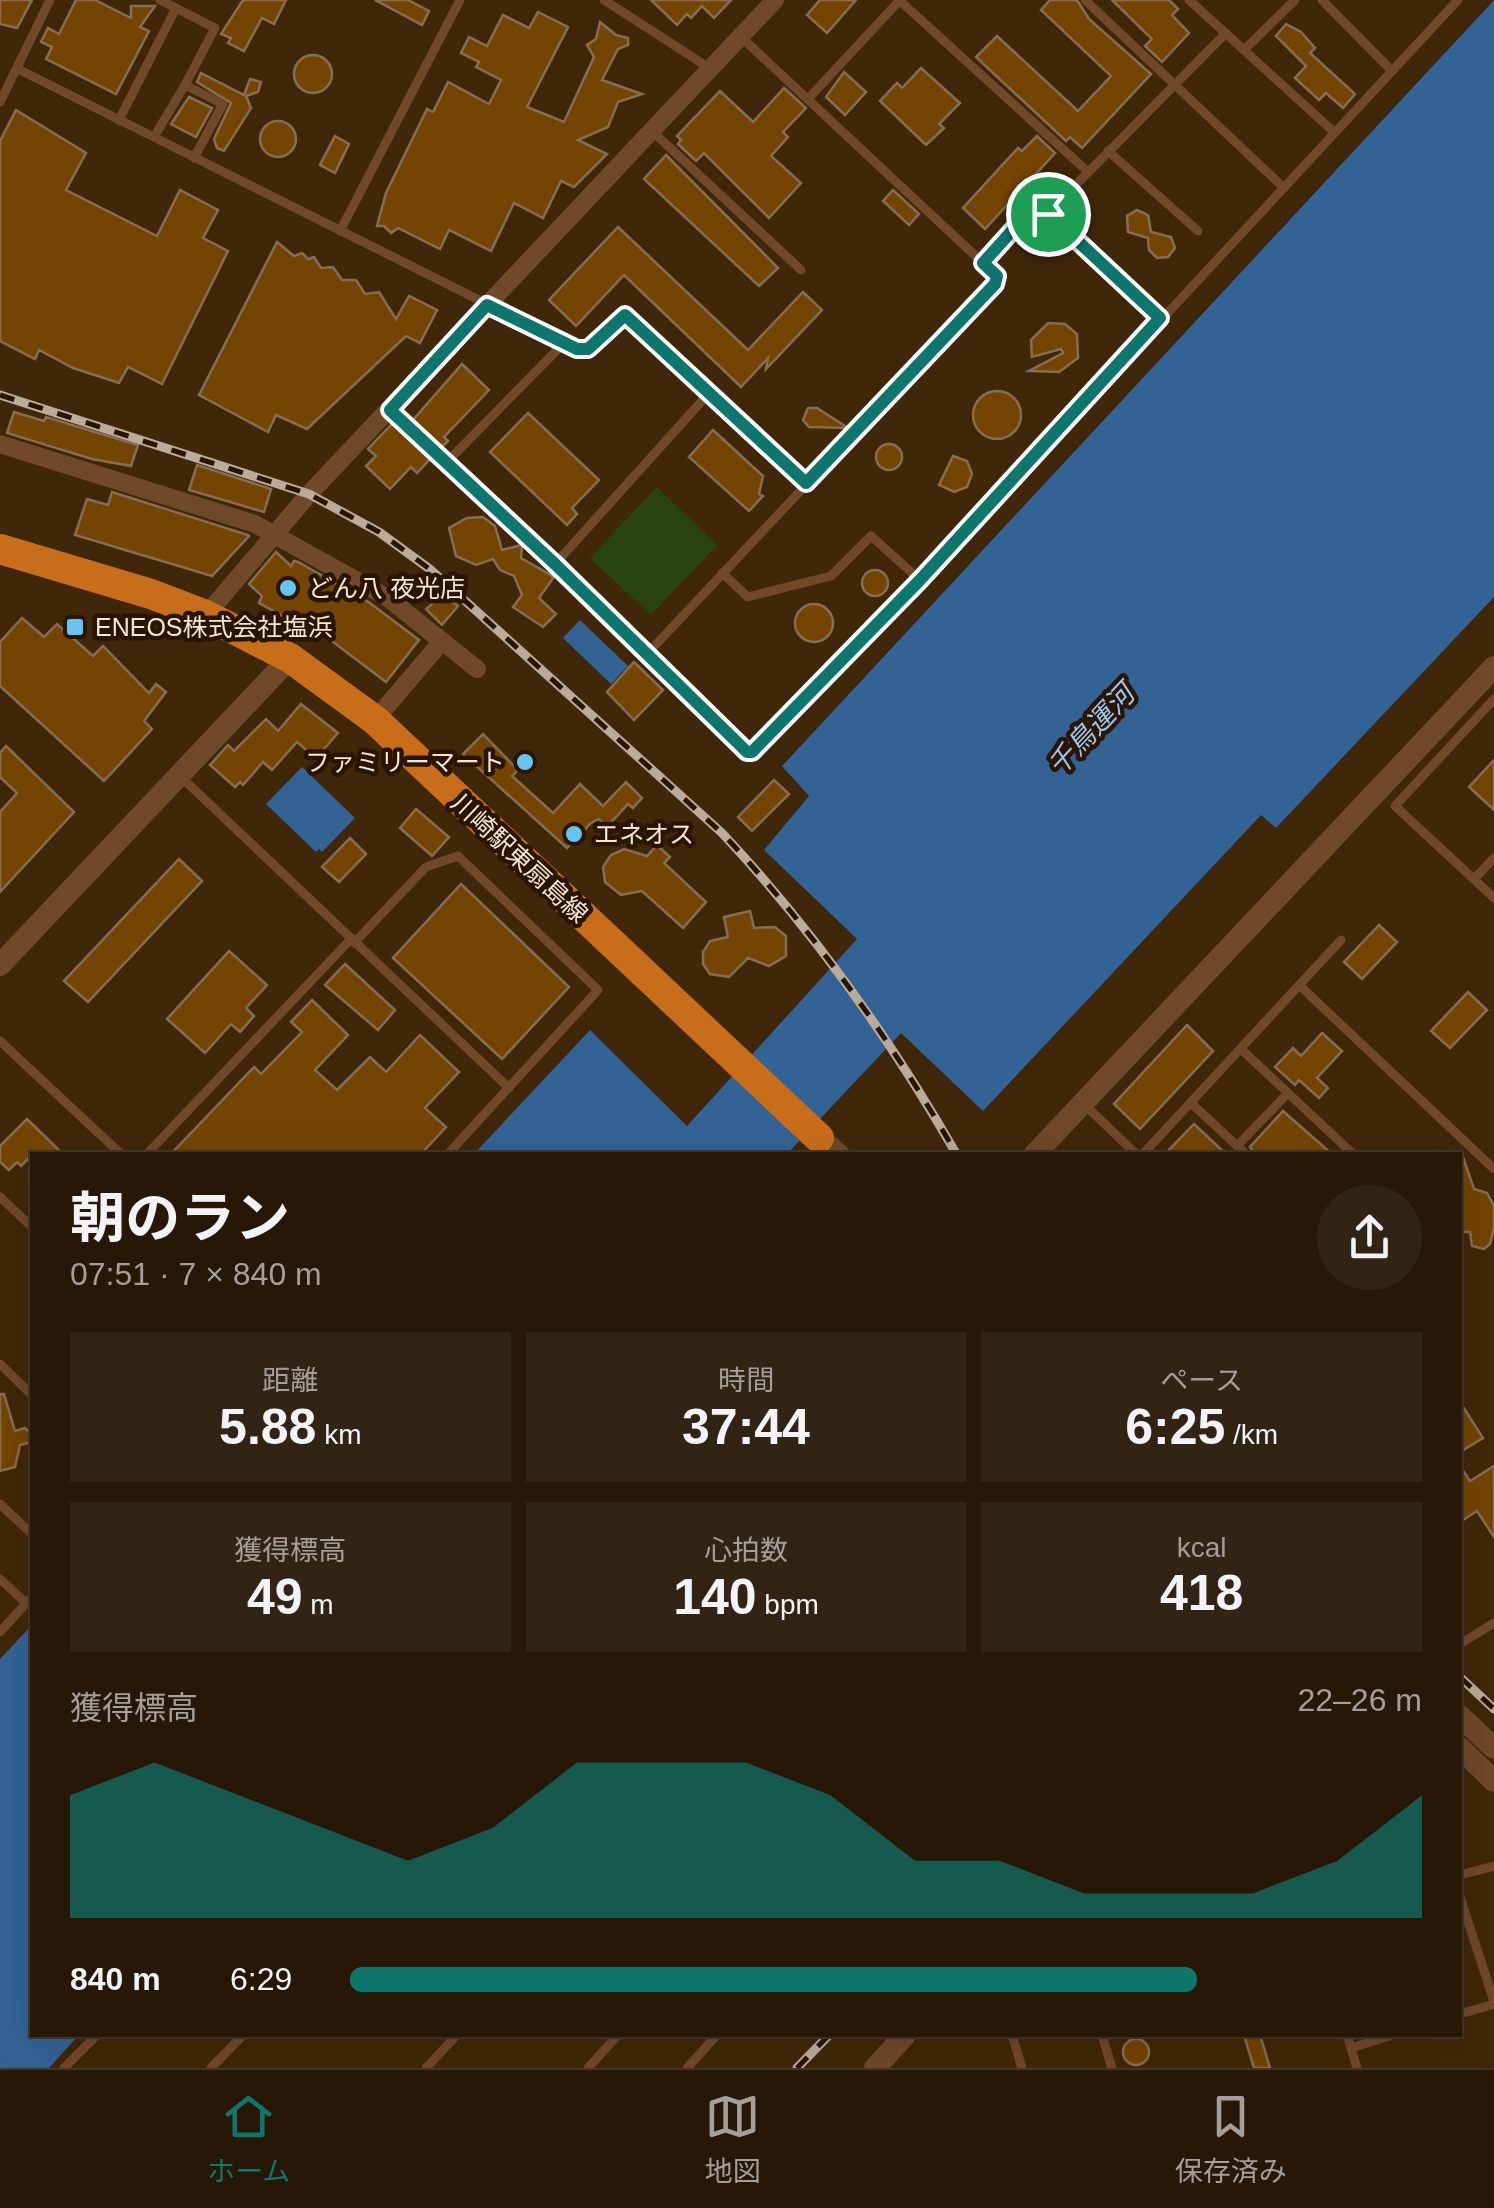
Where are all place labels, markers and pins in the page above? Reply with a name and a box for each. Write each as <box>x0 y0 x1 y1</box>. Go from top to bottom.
pin <box>1006 172 1091 257</box>
place label: どん八 夜光店 <box>308 574 465 602</box>
marker: どん八 夜光店 <box>277 577 299 599</box>
place label: ENEOS株式会社塩浜 <box>95 613 333 641</box>
marker: ENEOS株式会社塩浜 <box>64 616 86 638</box>
place label: ファミリーマート <box>305 748 505 776</box>
marker: ファミリーマート <box>514 751 536 773</box>
place label: エネオス <box>594 820 694 848</box>
marker: エネオス <box>563 823 585 845</box>

